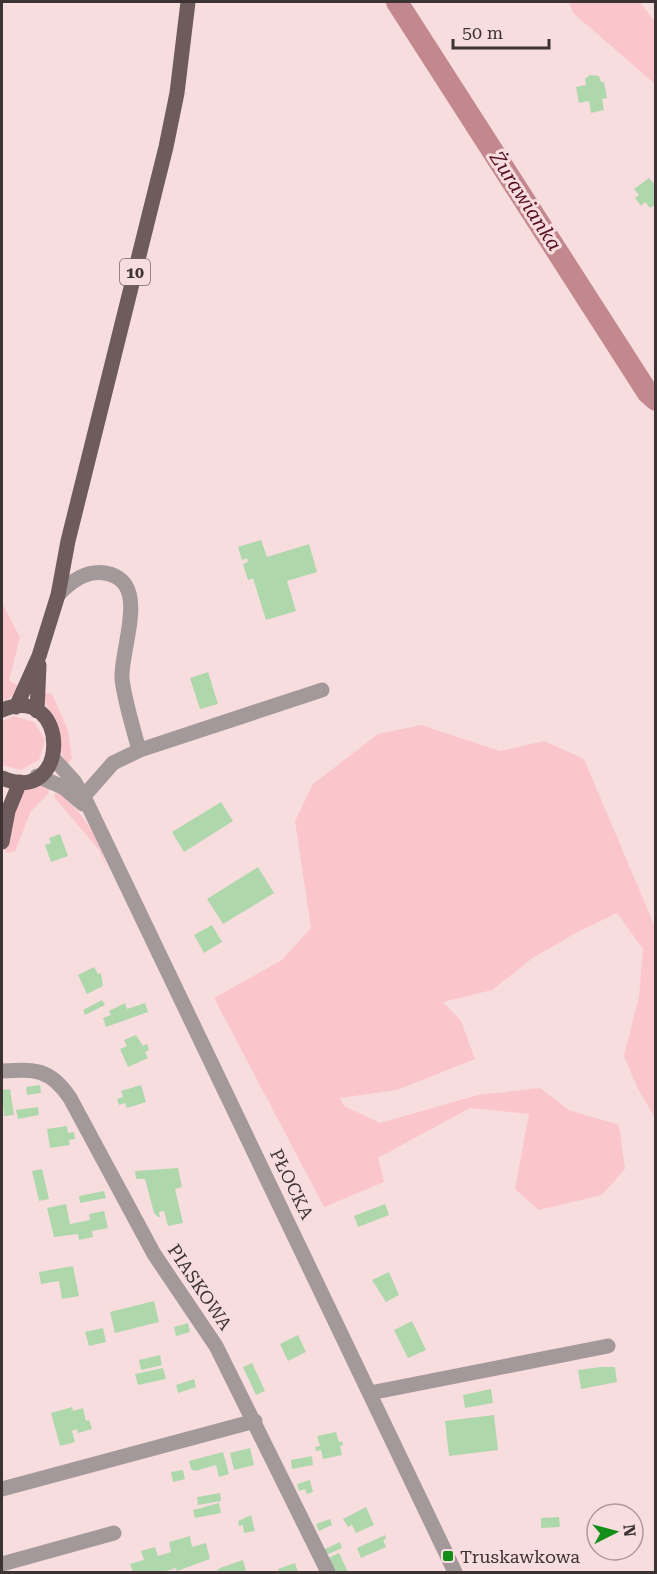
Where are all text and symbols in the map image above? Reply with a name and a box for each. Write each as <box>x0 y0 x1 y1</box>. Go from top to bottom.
scale bar <box>453 12 549 50</box>
text: 50 m <box>462 22 503 43</box>
water label: Żurawianka <box>485 146 567 255</box>
road number: 10 <box>120 259 150 285</box>
street label: PŁOCKA <box>266 1145 318 1223</box>
street label: PIASKOWA <box>164 1240 237 1334</box>
north arrow <box>585 1502 645 1562</box>
text: N <box>619 1523 640 1538</box>
place label: Truskawkowa <box>460 1546 580 1567</box>
marker: Truskawkowa <box>441 1549 455 1563</box>

